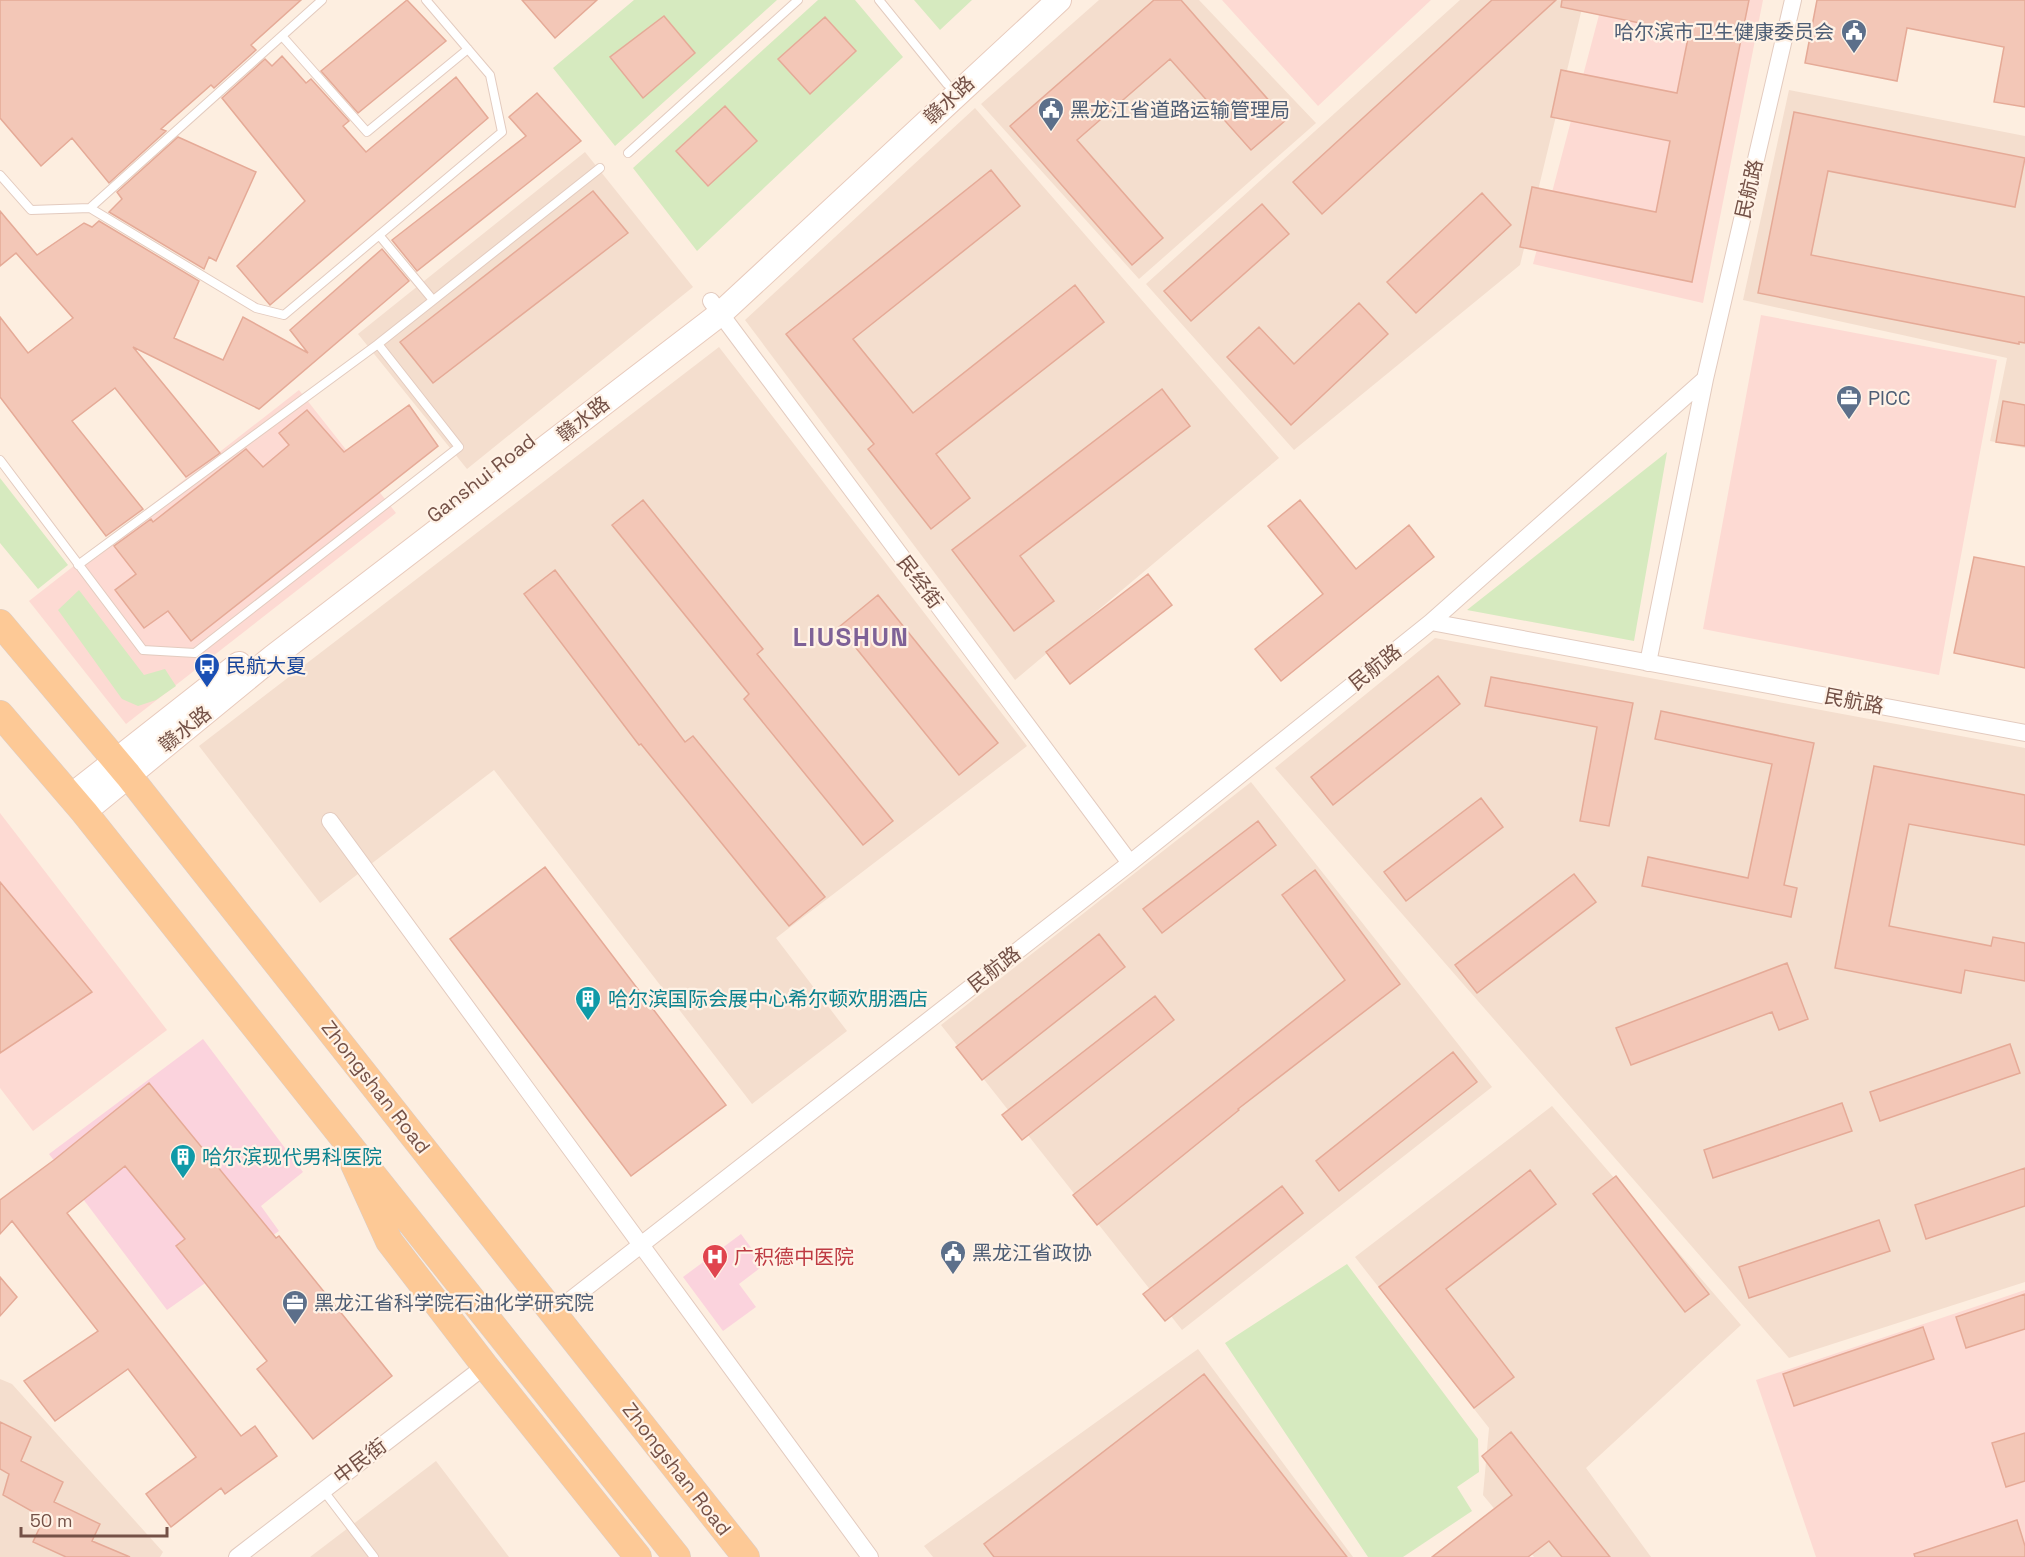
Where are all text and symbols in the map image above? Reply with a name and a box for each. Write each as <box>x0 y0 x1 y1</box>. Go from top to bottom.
public building icon: 哈尔滨市卫生健康委员会 <box>1839 17 1869 55</box>
place label: 哈尔滨市卫生健康委员会 <box>1614 19 1834 45</box>
street label: 赣水路 <box>918 70 980 130</box>
public building icon: 黑龙江省道路运输管理局 <box>1036 95 1066 133</box>
place label: 黑龙江省道路运输管理局 <box>1070 97 1290 123</box>
street label: 民航路 <box>1730 157 1768 221</box>
office icon: PICC <box>1834 383 1864 421</box>
place label: PICC <box>1868 385 1911 411</box>
street label: 赣水路 <box>551 390 615 448</box>
street label: Ganshui Road <box>421 427 541 529</box>
street label: 民经街 <box>892 550 948 614</box>
district label: LIUSHUN <box>793 620 909 654</box>
street label: 民航路 <box>1344 638 1406 696</box>
bus stop icon: 民航大夏 <box>192 651 222 689</box>
place label: 民航大夏 <box>226 653 306 679</box>
street label: 民航路 <box>1822 683 1886 719</box>
street label: 赣水路 <box>154 700 216 758</box>
street label: 民航路 <box>962 940 1026 998</box>
building icon: 哈尔滨国际会展中心希尔顿欢朋酒店 <box>573 984 603 1022</box>
place label: 哈尔滨国际会展中心希尔顿欢朋酒店 <box>608 986 928 1012</box>
street label: Zhongshan Road <box>316 1015 436 1159</box>
building icon: 哈尔滨现代男科医院 <box>168 1142 198 1180</box>
place label: 哈尔滨现代男科医院 <box>202 1144 382 1170</box>
public building icon: 黑龙江省政协 <box>938 1238 968 1276</box>
place label: 黑龙江省政协 <box>972 1240 1092 1266</box>
hospital icon: 广积德中医院 <box>700 1242 730 1280</box>
place label: 广积德中医院 <box>734 1244 854 1270</box>
office icon: 黑龙江省科学院石油化学研究院 <box>280 1288 310 1326</box>
place label: 黑龙江省科学院石油化学研究院 <box>314 1290 594 1316</box>
street label: Zhongshan Road <box>617 1397 737 1541</box>
street label: 中民街 <box>328 1433 392 1489</box>
scale bar <box>21 1500 166 1538</box>
text: 50 m <box>30 1509 72 1532</box>

